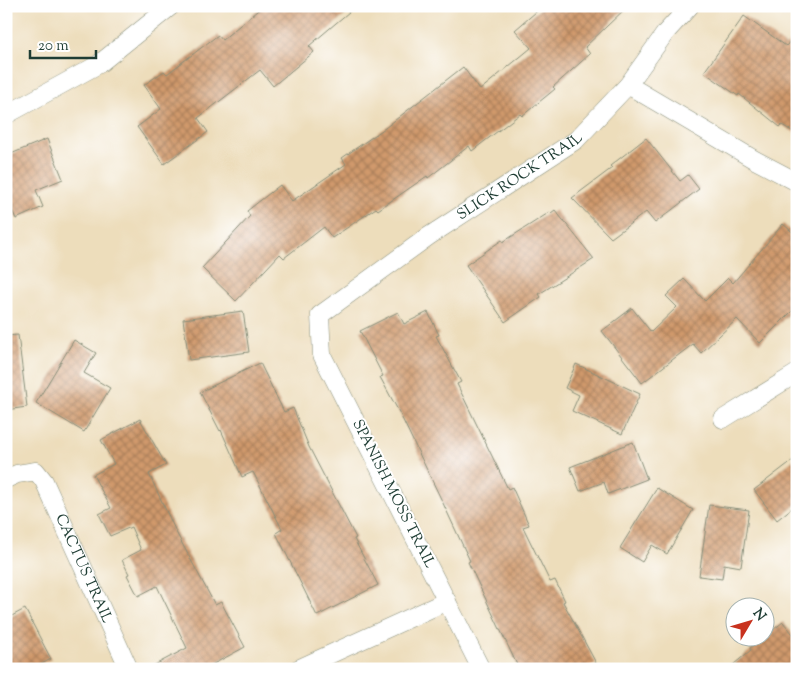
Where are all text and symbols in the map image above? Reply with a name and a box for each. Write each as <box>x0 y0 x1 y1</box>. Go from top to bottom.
scale bar <box>30 28 96 60</box>
text: 20 m <box>38 36 69 57</box>
street label: SLICK ROCK TRAIL <box>453 129 588 225</box>
street label: SPANISH MOSS TRAIL <box>346 416 440 572</box>
street label: CACTUS TRAIL <box>50 511 117 626</box>
north arrow <box>726 598 776 648</box>
text: N <box>747 605 770 626</box>

